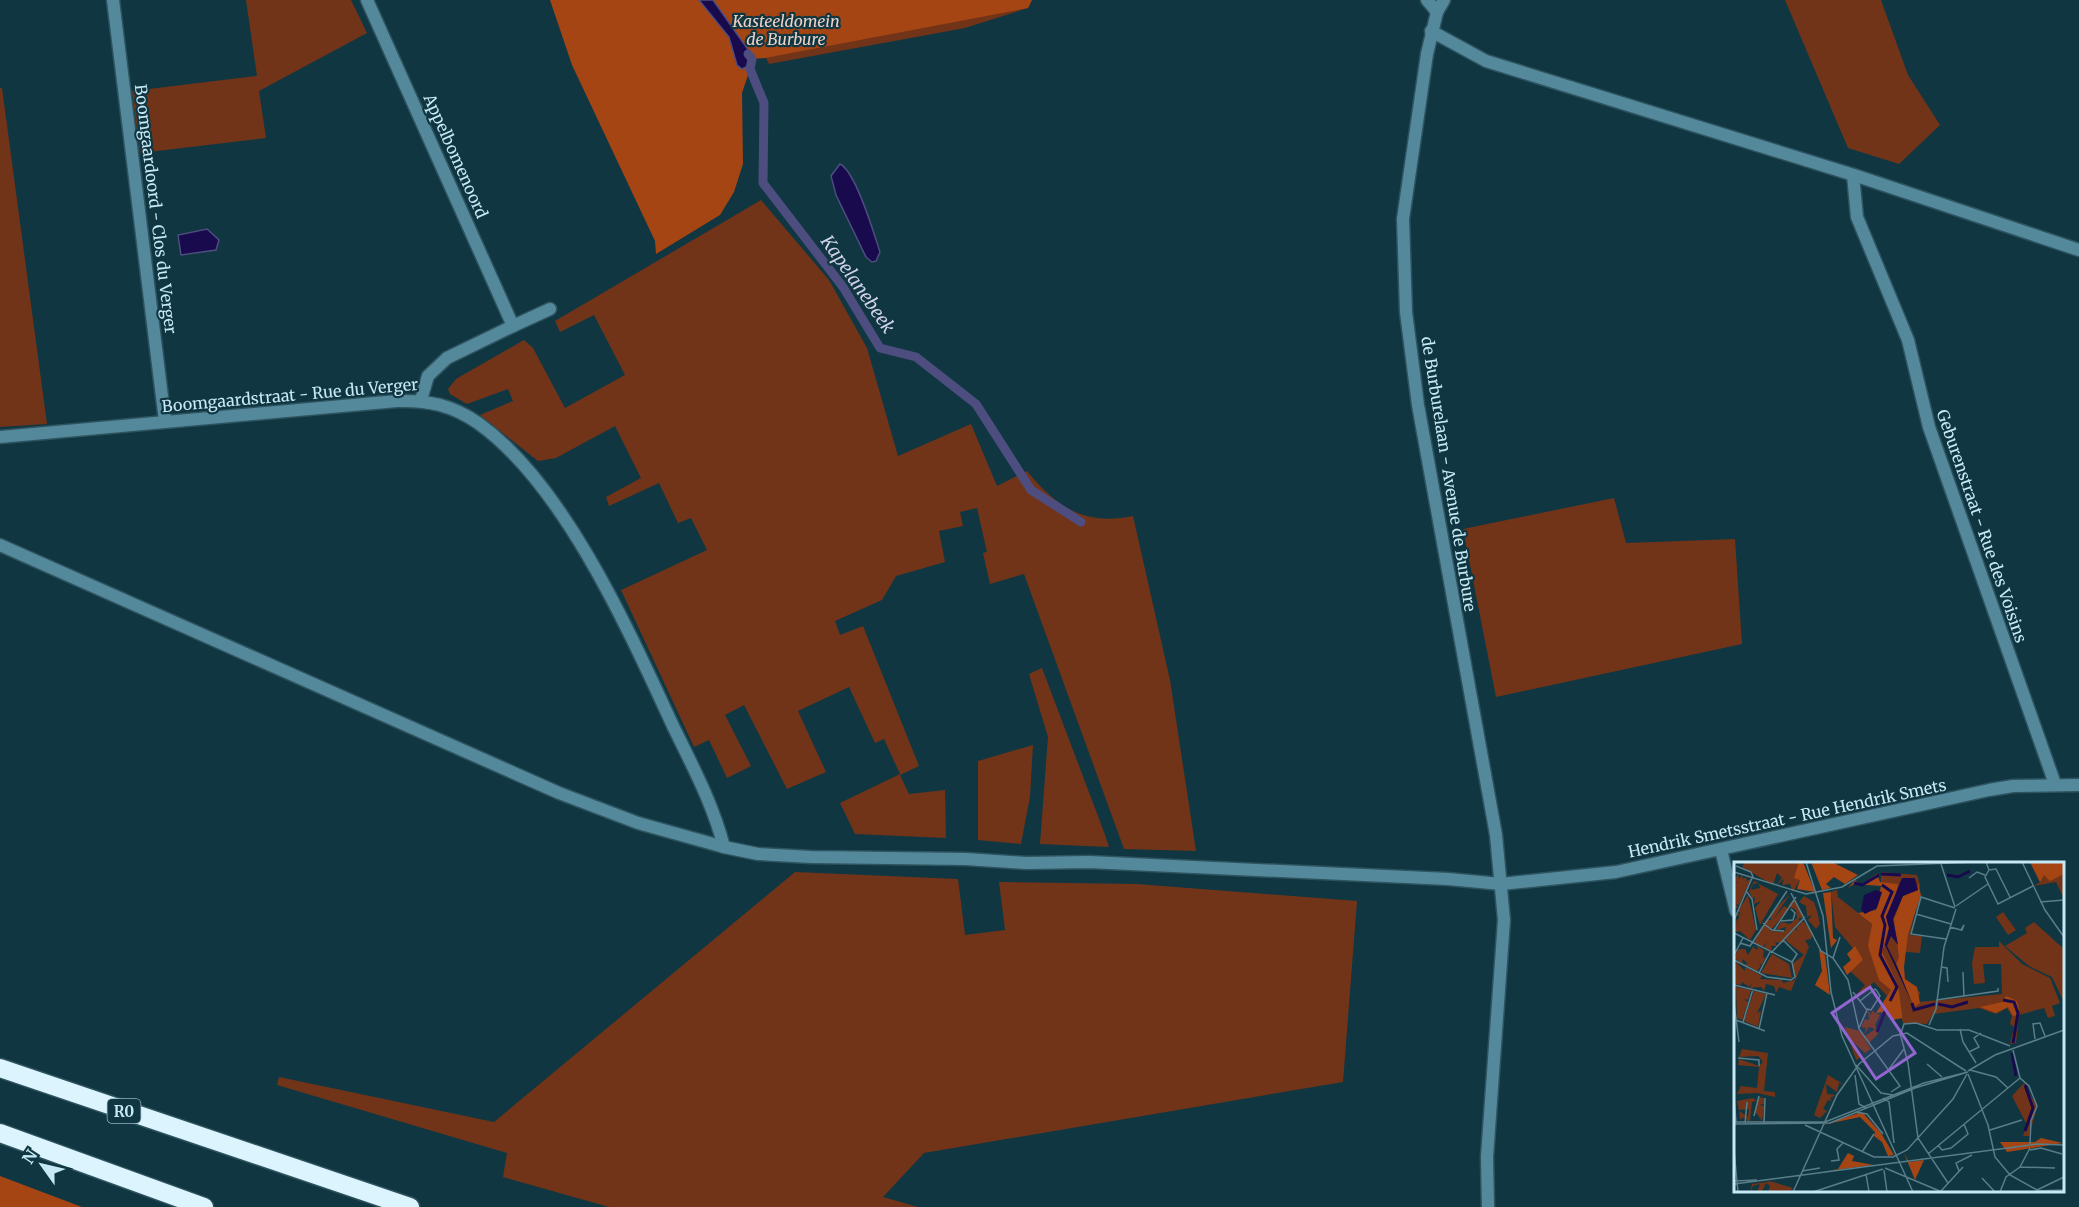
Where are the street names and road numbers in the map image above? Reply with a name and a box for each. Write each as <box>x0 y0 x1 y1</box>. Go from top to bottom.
street label: Boomgaardoord - Clos du Verger <box>131 83 181 335</box>
street label: Appelbomenoord <box>419 90 492 222</box>
street label: de Burburelaan - Avenue de Burbure <box>1417 335 1481 613</box>
street label: Boomgaardstraat - Rue du Verger <box>161 374 419 416</box>
street label: Geburenstraat - Rue des Voisins <box>1933 407 2031 645</box>
street label: Hendrik Smetsstraat - Rue Hendrik Smets <box>1626 774 1948 862</box>
road number: R0 <box>108 1099 140 1123</box>

